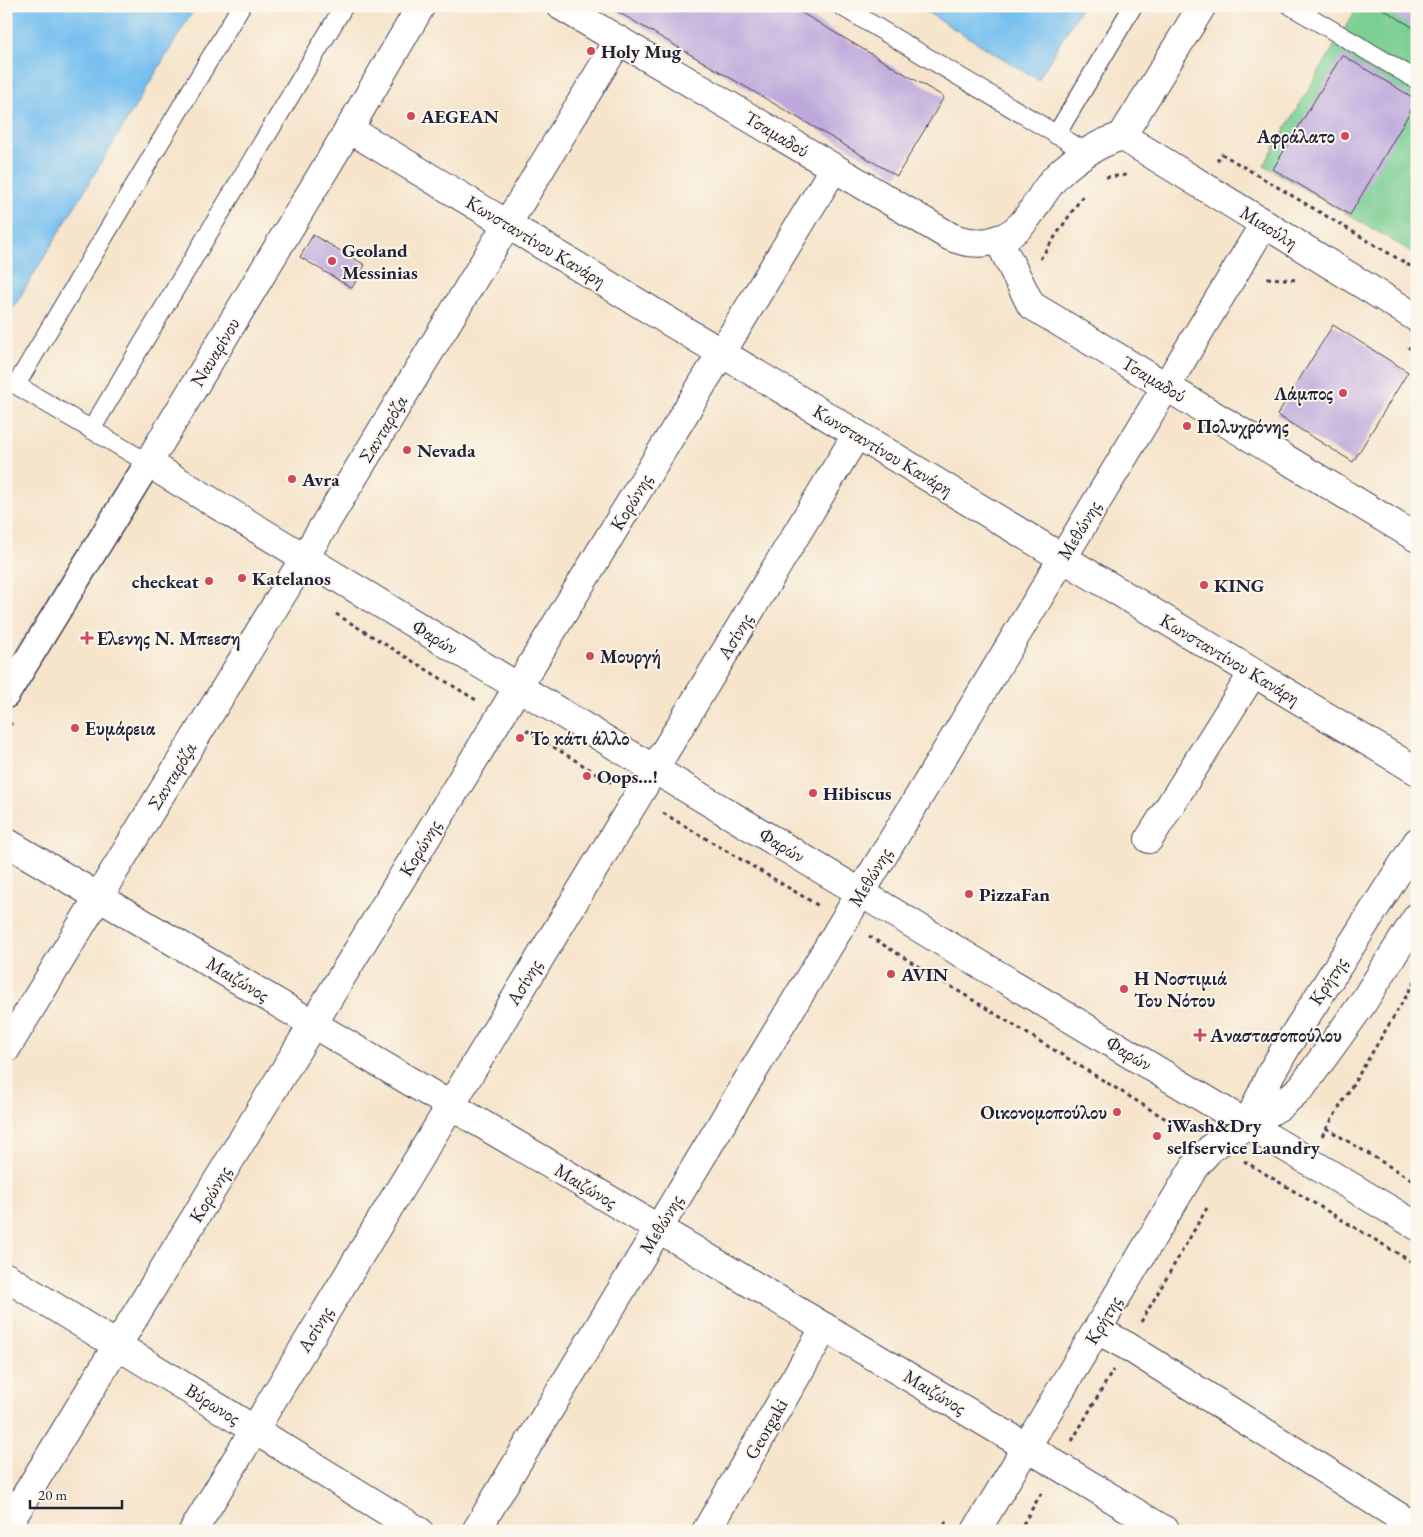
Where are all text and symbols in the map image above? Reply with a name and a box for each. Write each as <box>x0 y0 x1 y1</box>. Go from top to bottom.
place label: Holy Mug <box>601 39 682 64</box>
marker: Holy Mug <box>585 45 597 57</box>
place label: AEGEAN <box>420 104 499 129</box>
street label: Τσαμαδού <box>740 105 814 163</box>
marker: AEGEAN <box>405 110 417 122</box>
place label: Αφράλατο <box>1256 124 1335 149</box>
marker: Αφράλατο <box>1339 130 1351 142</box>
street label: Κωνσταντίνου Κανάρη <box>462 189 610 293</box>
street label: Μιαούλη <box>1235 200 1303 254</box>
place label: Geoland Messinias <box>342 238 418 285</box>
marker: Geoland Messinias <box>326 255 338 267</box>
street label: Ναυαρίνου <box>185 313 245 391</box>
street label: Τσαμαδού <box>1117 350 1191 408</box>
place label: Λάμπος <box>1273 381 1333 406</box>
marker: Λάμπος <box>1337 387 1349 399</box>
street label: Σανταρόζα <box>353 390 413 467</box>
street label: Κωνσταντίνου Κανάρη <box>809 398 957 502</box>
place label: Πολυχρόνης <box>1197 414 1289 439</box>
marker: Πολυχρόνης <box>1181 420 1193 432</box>
place label: Nevada <box>417 438 476 463</box>
marker: Nevada <box>401 444 413 456</box>
place label: Avra <box>301 467 340 492</box>
street label: Κορώνης <box>604 469 658 535</box>
marker: Avra <box>286 473 298 485</box>
street label: Μεθώνης <box>1051 496 1107 564</box>
place label: Katelanos <box>252 566 331 591</box>
place label: checkeat <box>132 569 199 594</box>
marker: Katelanos <box>236 572 248 584</box>
place label: KING <box>1214 573 1265 598</box>
marker: checkeat <box>203 575 215 587</box>
marker: KING <box>1198 579 1210 591</box>
street label: Κωνσταντίνου Κανάρη <box>1156 607 1304 711</box>
street label: Ασίνης <box>711 608 759 665</box>
street label: Φαρών <box>407 614 463 661</box>
place label: Ελενης Ν. Μπεεση <box>97 626 241 651</box>
marker: Ελενης Ν. Μπεεση <box>81 632 93 644</box>
place label: Μουργή <box>600 644 661 669</box>
marker: Μουργή <box>584 650 596 662</box>
place label: Ευμάρεια <box>85 716 156 741</box>
marker: Ευμάρεια <box>69 722 81 734</box>
place label: Το κάτι άλλο <box>530 726 629 751</box>
marker: Το κάτι άλλο <box>514 732 526 744</box>
street label: Σανταρόζα <box>142 737 202 814</box>
place label: Oops...! <box>597 764 658 789</box>
marker: Oops...! <box>581 770 593 782</box>
place label: Hibiscus <box>823 781 892 806</box>
marker: Hibiscus <box>807 787 819 799</box>
street label: Κορώνης <box>393 815 447 881</box>
street label: Φαρών <box>754 822 810 869</box>
street label: Μεθώνης <box>842 843 898 911</box>
place label: PizzaFan <box>979 882 1050 907</box>
marker: PizzaFan <box>963 888 975 900</box>
street label: Μαιζώνος <box>202 951 274 1007</box>
street label: Κρήτης <box>1303 952 1353 1010</box>
street label: Ασίνης <box>500 954 548 1011</box>
place label: AVIN <box>900 962 949 987</box>
place label: Η Νοστιμιά Του Νότου <box>1134 966 1227 1013</box>
marker: AVIN <box>885 968 897 980</box>
marker: Η Νοστιμιά Του Νότου <box>1118 983 1130 995</box>
place label: Αναστασοπούλου <box>1209 1023 1342 1048</box>
marker: Αναστασοπούλου <box>1194 1029 1206 1041</box>
street label: Φαρών <box>1101 1030 1157 1077</box>
place label: Οικονομοπούλου <box>980 1100 1107 1125</box>
marker: Οικονομοπούλου <box>1111 1106 1123 1118</box>
place label: iWash&Dry selfservice Laundry <box>1167 1113 1321 1160</box>
marker: iWash&Dry selfservice Laundry <box>1151 1130 1163 1142</box>
street label: Μαιζώνος <box>550 1158 622 1214</box>
street label: Κορώνης <box>183 1161 237 1227</box>
street label: Μεθώνης <box>633 1190 689 1258</box>
street label: Κρήτης <box>1079 1291 1127 1349</box>
street label: Ασίνης <box>291 1301 339 1358</box>
street label: Μαιζώνος <box>899 1364 971 1420</box>
street label: Βύρωνος <box>181 1377 245 1431</box>
street label: Georgaki <box>739 1394 794 1464</box>
scale bar <box>30 1477 122 1509</box>
text: 20 m <box>38 1485 67 1504</box>

